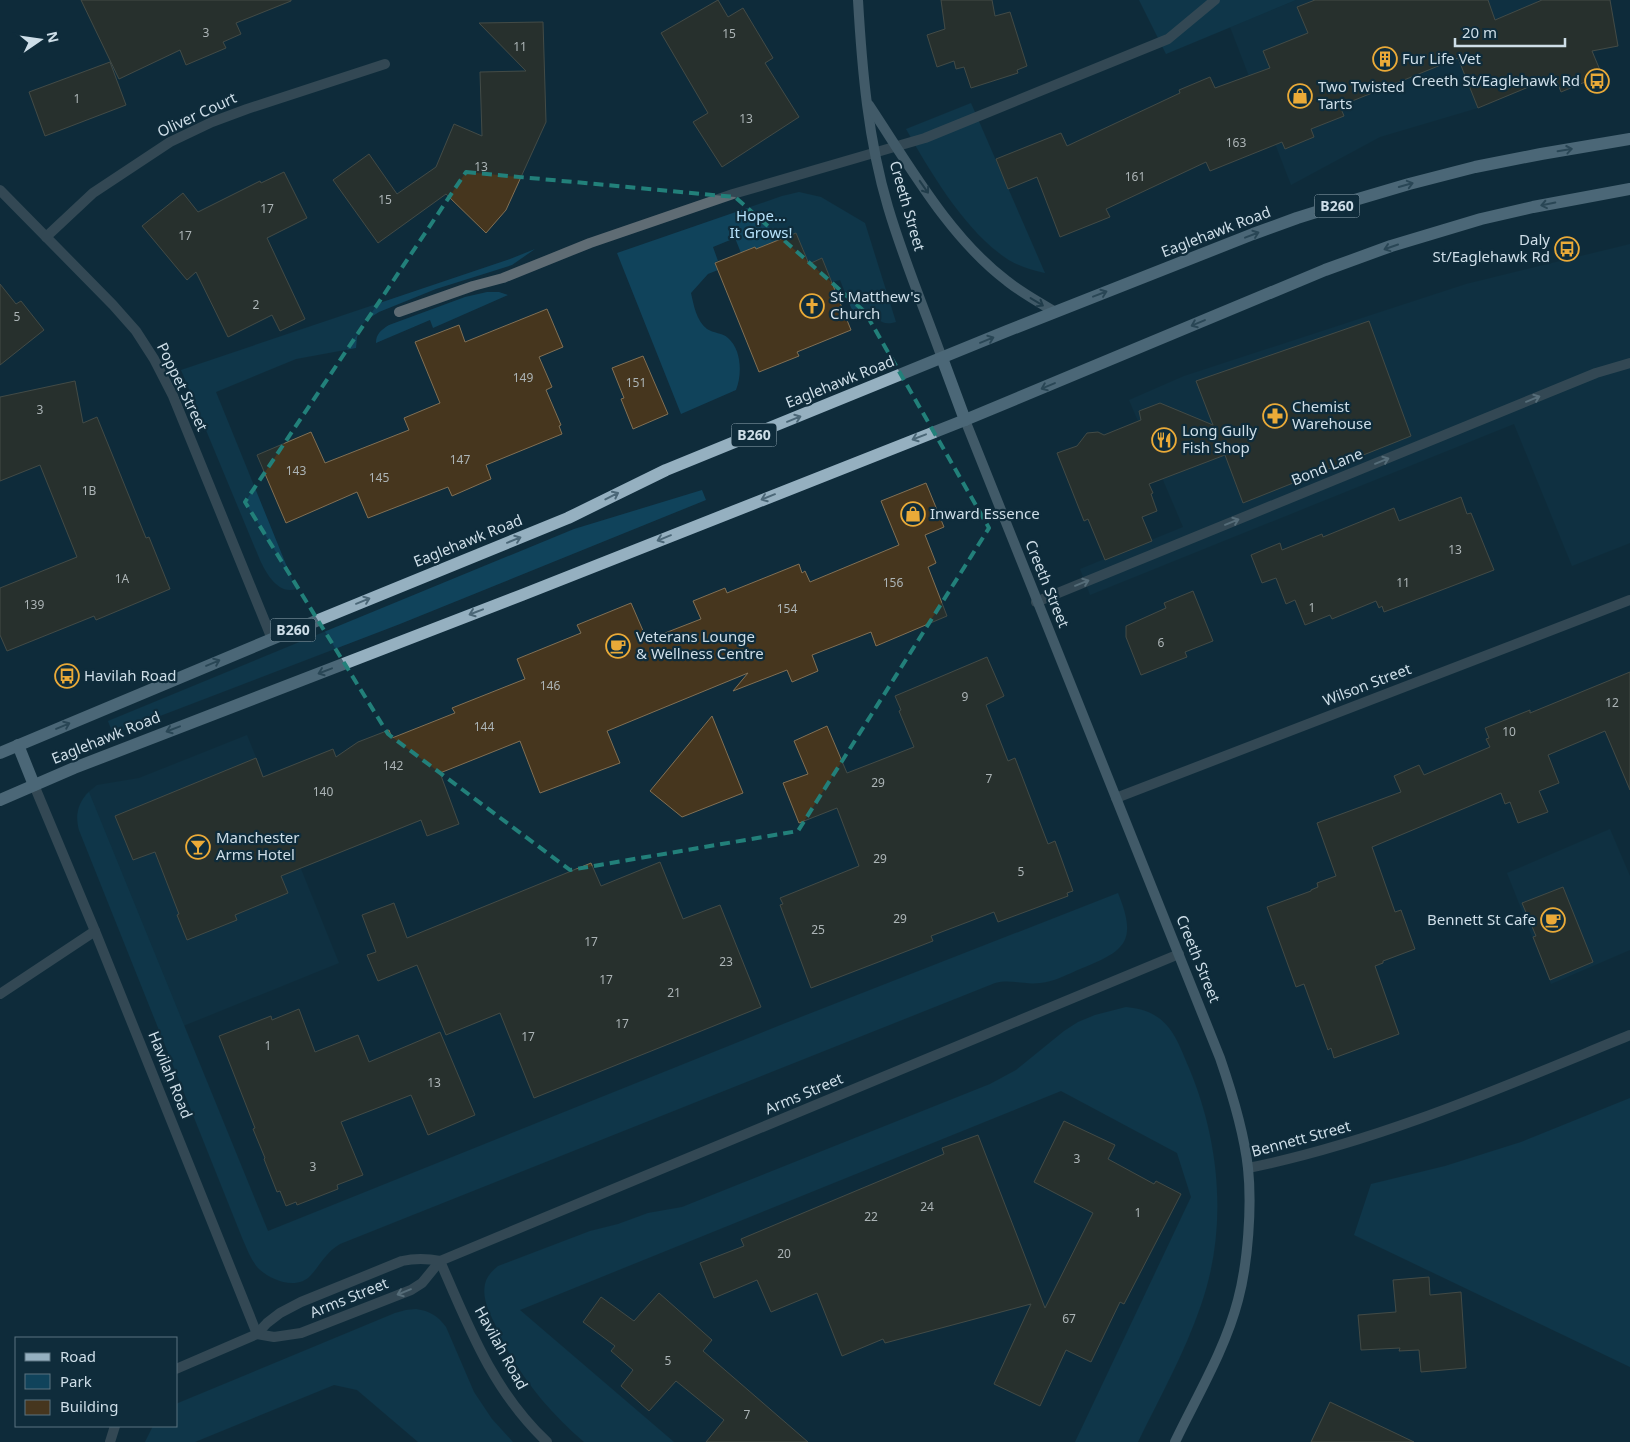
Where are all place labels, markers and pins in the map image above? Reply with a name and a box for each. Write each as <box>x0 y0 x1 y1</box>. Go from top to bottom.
building icon: Fur Life Vet <box>1372 46 1398 72</box>
place label: Fur Life Vet <box>1402 48 1482 68</box>
bus stop icon: Creeth St/Eaglehawk Rd <box>1584 68 1610 94</box>
place label: Creeth St/Eaglehawk Rd <box>1412 70 1580 90</box>
place label: Two Twisted Tarts <box>1318 76 1405 113</box>
shop icon: Two Twisted Tarts <box>1287 83 1313 109</box>
place label: Daly St/Eaglehawk Rd <box>1433 229 1550 266</box>
bus stop icon: Daly St/Eaglehawk Rd <box>1554 236 1580 262</box>
place label: St Matthew's Church <box>830 286 920 323</box>
church icon: St Matthew's Church <box>799 293 825 319</box>
place label: Chemist Warehouse <box>1292 396 1372 433</box>
pharmacy icon: Chemist Warehouse <box>1262 403 1288 429</box>
place label: Long Gully Fish Shop <box>1182 420 1257 457</box>
restaurant icon: Long Gully Fish Shop <box>1151 427 1177 453</box>
shop icon: Inward Essence <box>900 501 926 527</box>
place label: Inward Essence <box>930 503 1040 523</box>
place label: Veterans Lounge & Wellness Centre <box>636 626 764 663</box>
cafe icon: Veterans Lounge & Wellness Centre <box>605 633 631 659</box>
bus stop icon: Havilah Road <box>54 663 80 689</box>
place label: Havilah Road <box>84 665 177 685</box>
place label: Manchester Arms Hotel <box>216 827 299 864</box>
bar icon: Manchester Arms Hotel <box>185 834 211 860</box>
cafe icon: Bennett St Cafe <box>1540 907 1566 933</box>
place label: Bennett St Cafe <box>1427 909 1536 929</box>

